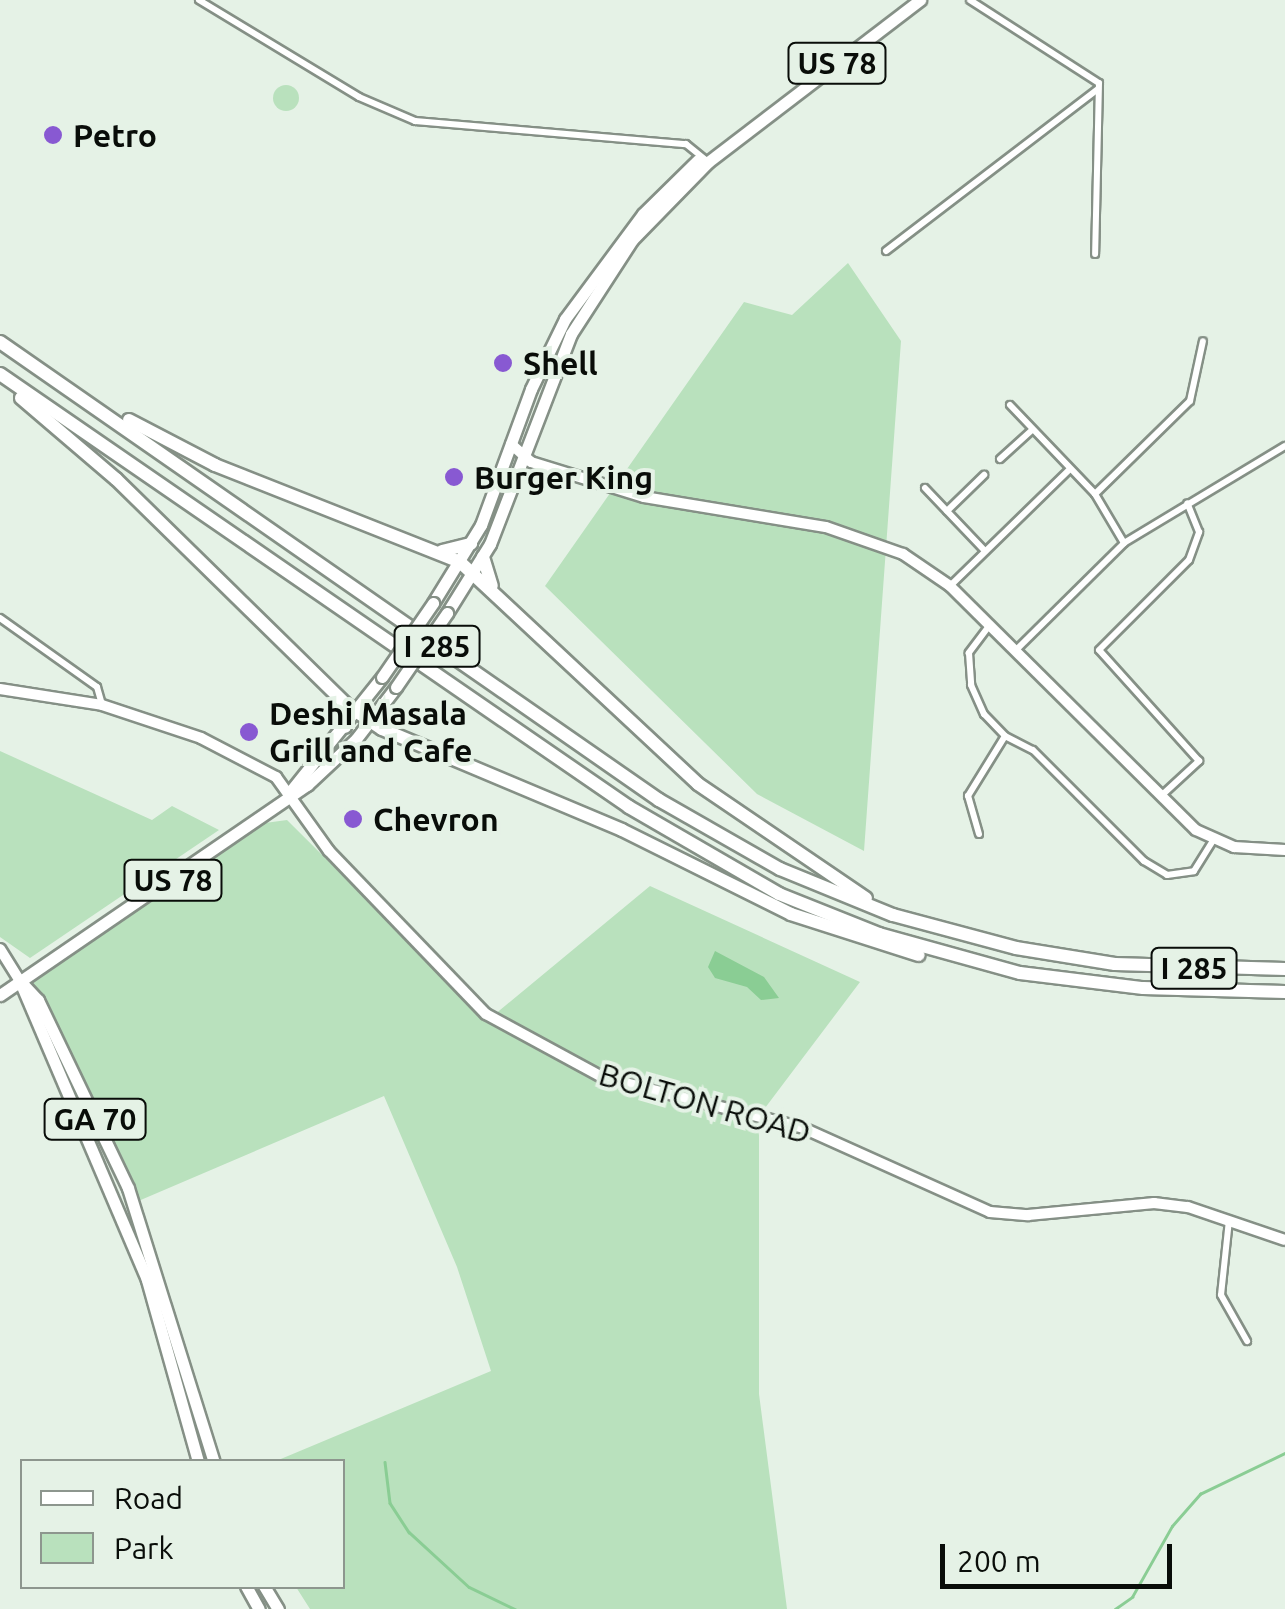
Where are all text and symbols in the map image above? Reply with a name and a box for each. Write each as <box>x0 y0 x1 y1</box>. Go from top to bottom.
road number: US 78 <box>787 38 887 88</box>
place label: Petro <box>73 116 157 154</box>
marker: Petro <box>42 124 64 146</box>
place label: Shell <box>523 344 598 382</box>
marker: Shell <box>492 352 514 374</box>
place label: Burger King <box>474 458 653 496</box>
marker: Burger King <box>443 466 465 488</box>
road number: I 285 <box>392 621 482 671</box>
place label: Deshi Masala Grill and Cafe <box>269 695 473 770</box>
marker: Deshi Masala Grill and Cafe <box>238 721 260 743</box>
place label: Chevron <box>373 800 499 838</box>
marker: Chevron <box>342 808 364 830</box>
road number: US 78 <box>123 855 223 905</box>
road number: I 285 <box>1149 943 1239 993</box>
street label: BOLTON ROAD <box>595 1054 815 1152</box>
road number: GA 70 <box>42 1094 148 1144</box>
legend <box>20 1459 345 1589</box>
text: Road <box>114 1481 183 1515</box>
scale bar <box>945 1524 1178 1586</box>
text: Park <box>114 1531 174 1565</box>
text: 200 m <box>957 1544 1041 1578</box>

